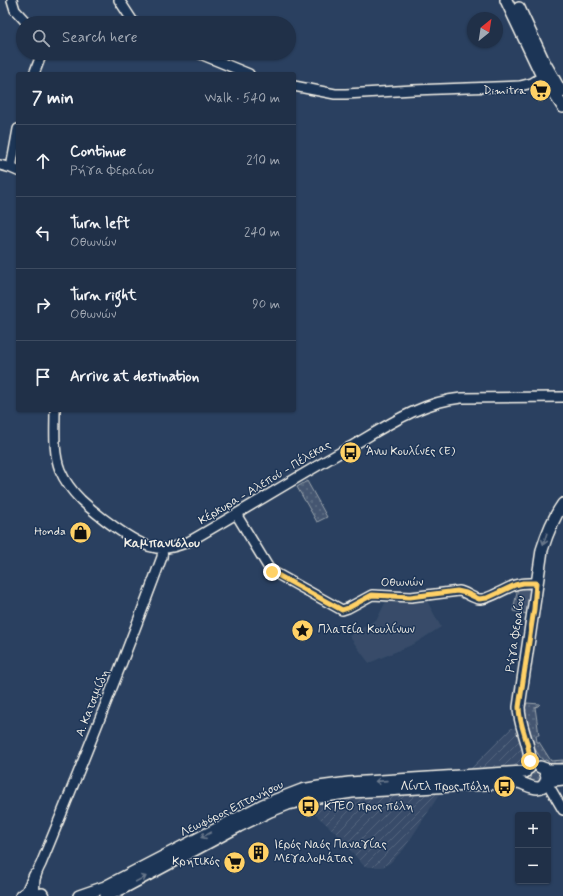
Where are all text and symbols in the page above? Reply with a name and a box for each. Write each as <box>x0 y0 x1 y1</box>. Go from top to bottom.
north arrow <box>467 12 503 48</box>
search box <box>16 16 296 60</box>
icon: search <box>30 27 52 49</box>
text: Search here <box>62 28 138 48</box>
supermarket icon: Dimitra <box>528 78 554 104</box>
place label: Dimitra <box>483 83 527 99</box>
text: 7 min <box>32 87 74 109</box>
text: Walk · 540 m <box>205 90 280 107</box>
text: Continue <box>70 142 126 162</box>
icon: ahead <box>32 150 54 172</box>
text: 210 m <box>246 152 280 169</box>
text: Ρήγα Φεραίου <box>70 162 154 179</box>
text: Turn left <box>70 214 130 234</box>
icon: left <box>32 222 54 244</box>
text: 240 m <box>244 224 280 241</box>
text: Οθωνών <box>70 234 116 251</box>
text: Turn right <box>70 286 137 306</box>
icon: right <box>32 294 54 316</box>
text: 90 m <box>252 296 280 313</box>
text: Οθωνών <box>70 306 116 323</box>
icon: arrive <box>32 366 54 388</box>
text: Arrive at destination <box>70 367 199 387</box>
street label: Κέρκυρα - Αλεπού - Πέλεκας <box>195 436 334 529</box>
bus stop icon: Άνω Κουλίνες (E) <box>338 439 364 465</box>
place label: Άνω Κουλίνες (E) <box>366 444 456 460</box>
shop icon: Honda <box>68 519 94 545</box>
place label: Honda <box>34 524 66 540</box>
one-way arrow <box>541 533 549 545</box>
district label: Καμπανιόλου <box>124 535 200 552</box>
route end <box>263 563 281 581</box>
street label: Οθωνών <box>380 575 424 591</box>
street label: Ρήγα Φεραίου <box>503 594 529 673</box>
place icon: Πλατεία Κουλίνων <box>289 617 315 643</box>
place label: Πλατεία Κουλίνων <box>318 622 415 638</box>
street label: Α. Κατσιμίδη <box>72 667 114 739</box>
route start <box>521 752 539 770</box>
bus stop icon: Λίντλ προς πόλη <box>492 774 518 800</box>
street label: Λεωφόρος Επτανήσου <box>178 777 287 841</box>
one-way arrow <box>375 777 388 784</box>
place label: Λίντλ προς πόλη <box>400 779 490 795</box>
bus stop icon: ΚΤΕΟ προς πόλη <box>295 794 321 820</box>
place label: ΚΤΕΟ προς πόλη <box>324 799 414 815</box>
map controls <box>515 812 551 884</box>
button: + <box>515 812 551 848</box>
one-way arrow <box>200 831 212 839</box>
place label: Ιερός Ναός Παναγίας Μεγαλομάτας <box>274 837 387 867</box>
building icon: Ιερός Ναός Παναγίας Μεγαλομάτας <box>245 839 271 865</box>
button: − <box>515 848 551 884</box>
supermarket icon: Κρητικός <box>222 849 248 875</box>
place label: Κρητικός <box>172 854 220 870</box>
one-way arrow <box>134 875 146 882</box>

